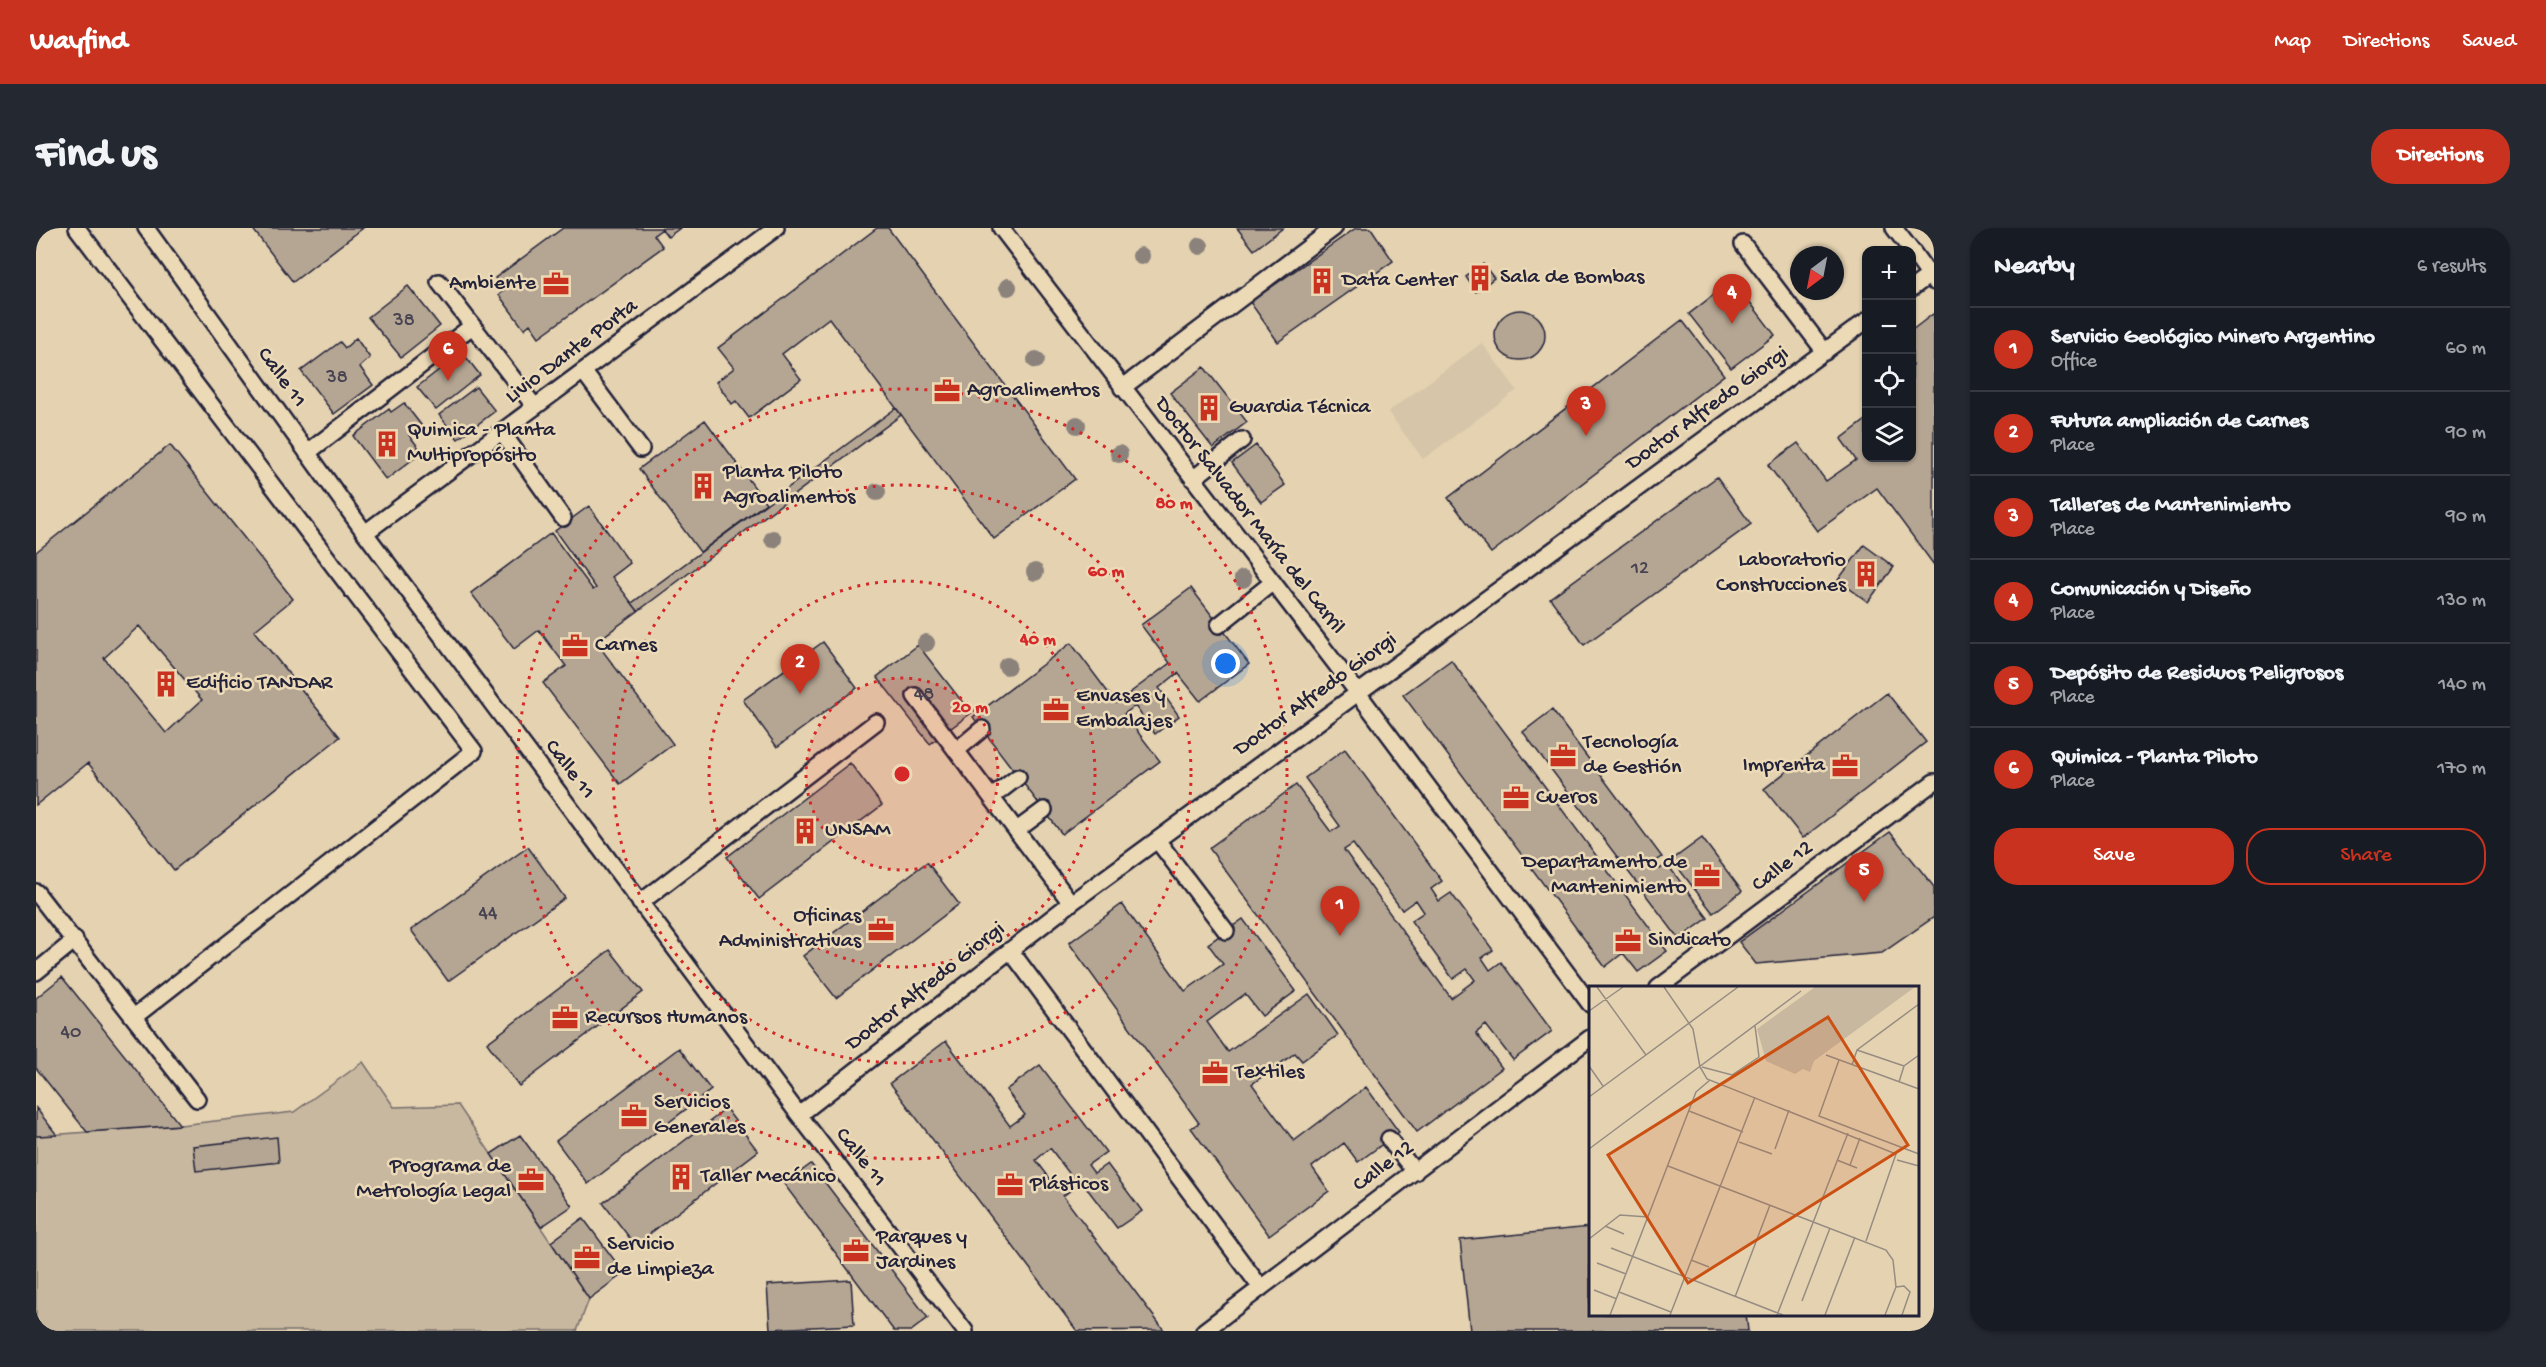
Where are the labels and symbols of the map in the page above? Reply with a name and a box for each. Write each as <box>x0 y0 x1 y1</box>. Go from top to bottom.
north arrow <box>1790 246 1844 300</box>
building icon: Sala de Bombas <box>1465 263 1495 293</box>
place label: Sala de Bombas <box>1500 265 1645 291</box>
building icon: Data Center <box>1307 266 1337 296</box>
place label: Data Center <box>1340 268 1459 294</box>
office icon: Ambiente <box>541 269 571 299</box>
place label: Ambiente <box>449 271 537 297</box>
pin: 4 <box>1712 274 1752 324</box>
street label: Livio Dante Porta <box>501 293 644 410</box>
house number: 38 <box>392 310 415 333</box>
pin: 6 <box>428 332 468 381</box>
street label: Doctor Alfredo Giorgi <box>1620 341 1795 478</box>
street label: Calle 11 <box>250 343 312 413</box>
house number: 38 <box>325 367 348 390</box>
office icon: Agroalimentos <box>932 376 962 406</box>
place label: Agroalimentos <box>967 378 1100 404</box>
pin: 3 <box>1566 386 1606 436</box>
street label: Doctor Salvador María del Carril <box>1147 390 1350 640</box>
building icon: Guardia Técnica <box>1194 393 1224 423</box>
place label: Guardia Técnica <box>1229 395 1371 421</box>
place label: Quimica - Planta Multipropósito <box>407 418 556 469</box>
building icon: Quimica - Planta Multipropósito <box>372 429 402 459</box>
place label: Planta Piloto Agroalimentos <box>722 460 856 511</box>
building icon: Planta Piloto Agroalimentos <box>688 471 718 501</box>
text: 80 m <box>1155 494 1193 515</box>
place label: Laboratorio Construcciones <box>1716 548 1847 599</box>
house number: 12 <box>1630 558 1649 581</box>
building icon: Laboratorio Construcciones <box>1851 559 1881 589</box>
text: 60 m <box>1088 562 1124 583</box>
street label: Doctor Alfredo Giorgi <box>1228 627 1403 764</box>
text: 40 m <box>1019 630 1056 651</box>
office icon: Carnes <box>560 631 590 661</box>
place label: Carnes <box>595 633 658 659</box>
pin: 2 <box>780 644 819 694</box>
your location <box>1211 649 1240 678</box>
building icon: Edificio TANDAR <box>151 669 181 699</box>
place label: Edificio TANDAR <box>186 671 334 697</box>
house number: 48 <box>914 684 934 707</box>
place label: Envases y Embalajes <box>1076 684 1173 735</box>
office icon: Envases y Embalajes <box>1041 695 1071 725</box>
text: 20 m <box>952 698 988 719</box>
place label: Tecnología de Gestión <box>1581 730 1682 781</box>
street label: Calle 11 <box>538 735 600 805</box>
office icon: Tecnología de Gestión <box>1548 741 1578 771</box>
office icon: Imprenta <box>1830 751 1860 781</box>
place label: Imprenta <box>1742 753 1826 779</box>
centre of rings <box>892 764 912 784</box>
office icon: Cueros <box>1501 783 1531 813</box>
place label: Cueros <box>1536 785 1598 811</box>
building icon: UNSAM <box>790 816 820 846</box>
place label: UNSAM <box>825 818 891 844</box>
street label: Calle 12 <box>1747 835 1819 898</box>
place label: Departamento de Mantenimiento <box>1520 850 1688 901</box>
pin: 5 <box>1844 852 1884 902</box>
office icon: Departamento de Mantenimiento <box>1692 861 1722 891</box>
pin: 1 <box>1320 886 1360 936</box>
house number: 44 <box>479 903 498 926</box>
place label: Oficinas Administrativas <box>719 904 862 955</box>
office icon: Oficinas Administrativas <box>866 915 896 945</box>
street label: Doctor Alfredo Giorgi <box>840 917 1011 1059</box>
office icon: Sindicato <box>1613 926 1643 956</box>
place label: Sindicato <box>1648 928 1731 954</box>
inset map <box>1589 986 1919 1316</box>
office icon: Recursos Humanos <box>550 1003 580 1033</box>
place label: Recursos Humanos <box>585 1005 748 1031</box>
house number: 40 <box>61 1022 81 1045</box>
office icon: Textiles <box>1200 1058 1230 1088</box>
place label: Textiles <box>1233 1060 1305 1086</box>
place label: Servicios Generales <box>654 1090 746 1141</box>
office icon: Servicios Generales <box>619 1101 649 1131</box>
street label: Calle 11 <box>829 1123 891 1193</box>
street label: Calle 12 <box>1348 1135 1420 1198</box>
place label: Programa de Metrología Legal <box>356 1154 512 1205</box>
building icon: Taller Mecánico <box>666 1162 696 1192</box>
place label: Taller Mecánico <box>699 1164 836 1190</box>
office icon: Programa de Metrología Legal <box>516 1165 546 1195</box>
office icon: Plásticos <box>995 1170 1025 1200</box>
place label: Plásticos <box>1029 1172 1109 1198</box>
place label: Parques y Jardines <box>875 1225 967 1276</box>
place label: Servicio de Limpieza <box>607 1232 715 1283</box>
office icon: Parques y Jardines <box>841 1236 871 1266</box>
office icon: Servicio de Limpieza <box>572 1243 602 1273</box>

